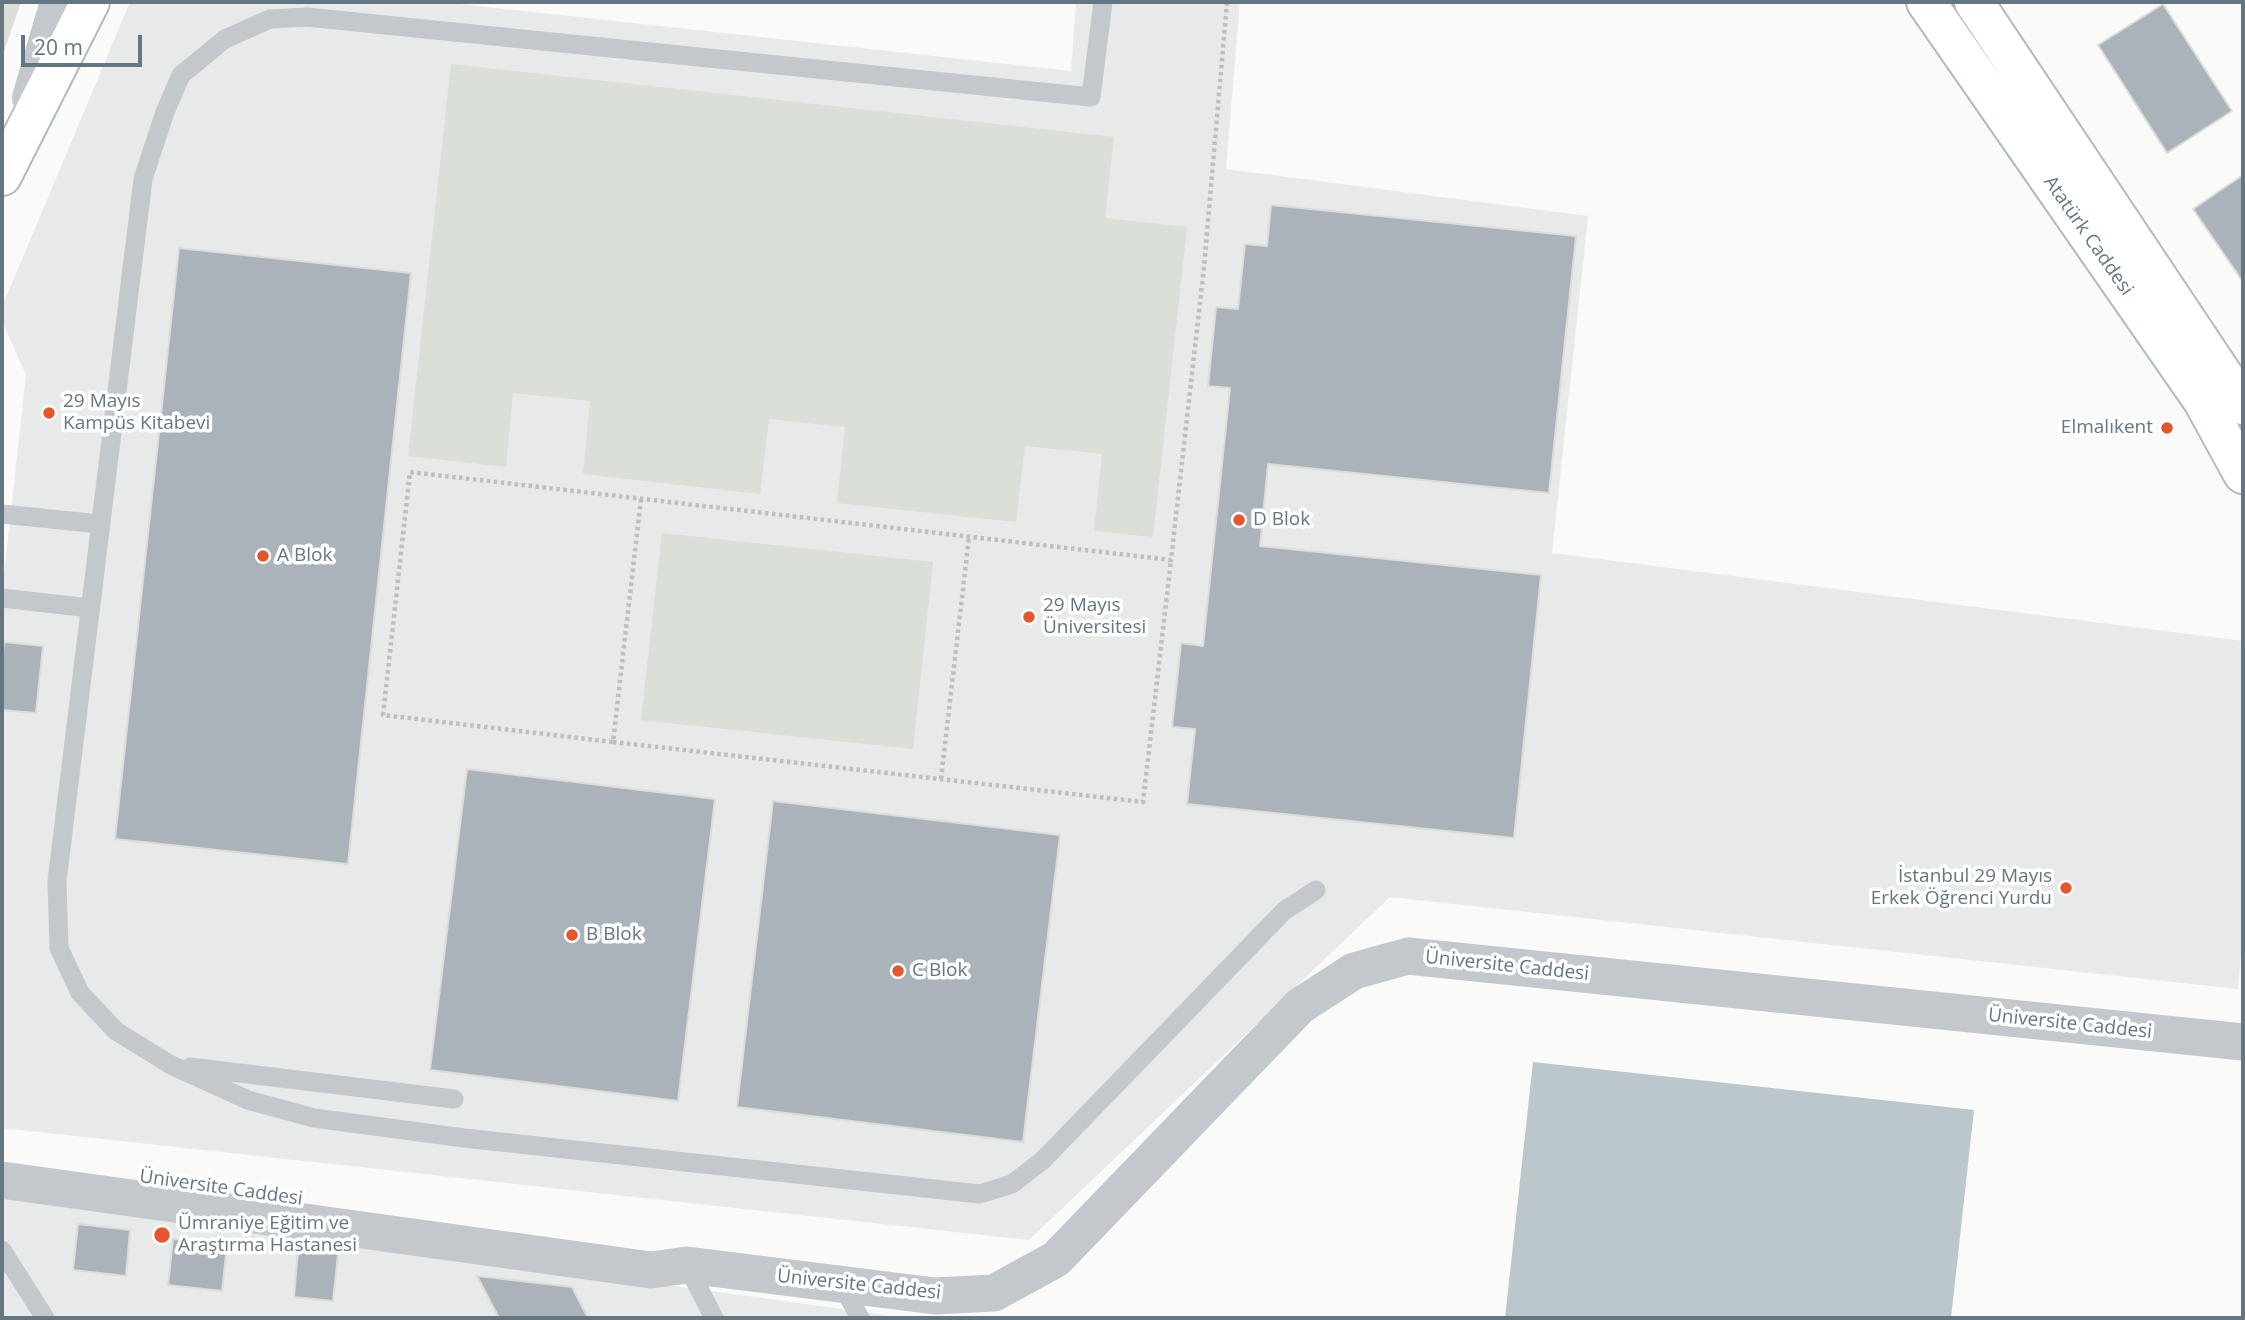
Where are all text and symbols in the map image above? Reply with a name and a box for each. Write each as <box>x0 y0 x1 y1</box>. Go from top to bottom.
scale bar <box>24 21 145 65</box>
text: 20 m <box>34 33 83 61</box>
street label: Atatürk Caddesi <box>2038 172 2138 300</box>
place label: 29 Mayıs Kampüs Kitabevi <box>63 391 210 435</box>
marker: 29 Mayıs Kampüs Kitabevi <box>41 405 57 421</box>
place label: Elmalıkent <box>2061 417 2153 439</box>
marker: Elmalıkent <box>2159 420 2175 436</box>
place label: D Blok <box>1253 509 1310 531</box>
marker: D Blok <box>1231 512 1247 528</box>
place label: A Blok <box>277 545 332 567</box>
marker: A Blok <box>255 548 271 564</box>
place label: 29 Mayıs Üniversitesi <box>1043 595 1146 639</box>
marker: 29 Mayıs Üniversitesi <box>1021 609 1037 625</box>
place label: İstanbul 29 Mayıs Erkek Öğrenci Yurdu <box>1871 866 2052 910</box>
marker: İstanbul 29 Mayıs Erkek Öğrenci Yurdu <box>2058 880 2074 896</box>
place label: B Blok <box>586 924 642 946</box>
marker: B Blok <box>564 927 580 943</box>
street label: Üniversite Caddesi <box>1424 946 1590 986</box>
place label: C Blok <box>912 960 967 982</box>
marker: C Blok <box>890 963 906 979</box>
street label: Üniversite Caddesi <box>1987 1004 2153 1044</box>
street label: Üniversite Caddesi <box>138 1165 304 1211</box>
place label: Ümraniye Eğitim ve Araştırma Hastanesi <box>178 1213 357 1257</box>
marker: Ümraniye Eğitim ve Araştırma Hastanesi <box>152 1225 172 1245</box>
street label: Üniversite Caddesi <box>776 1265 942 1305</box>

